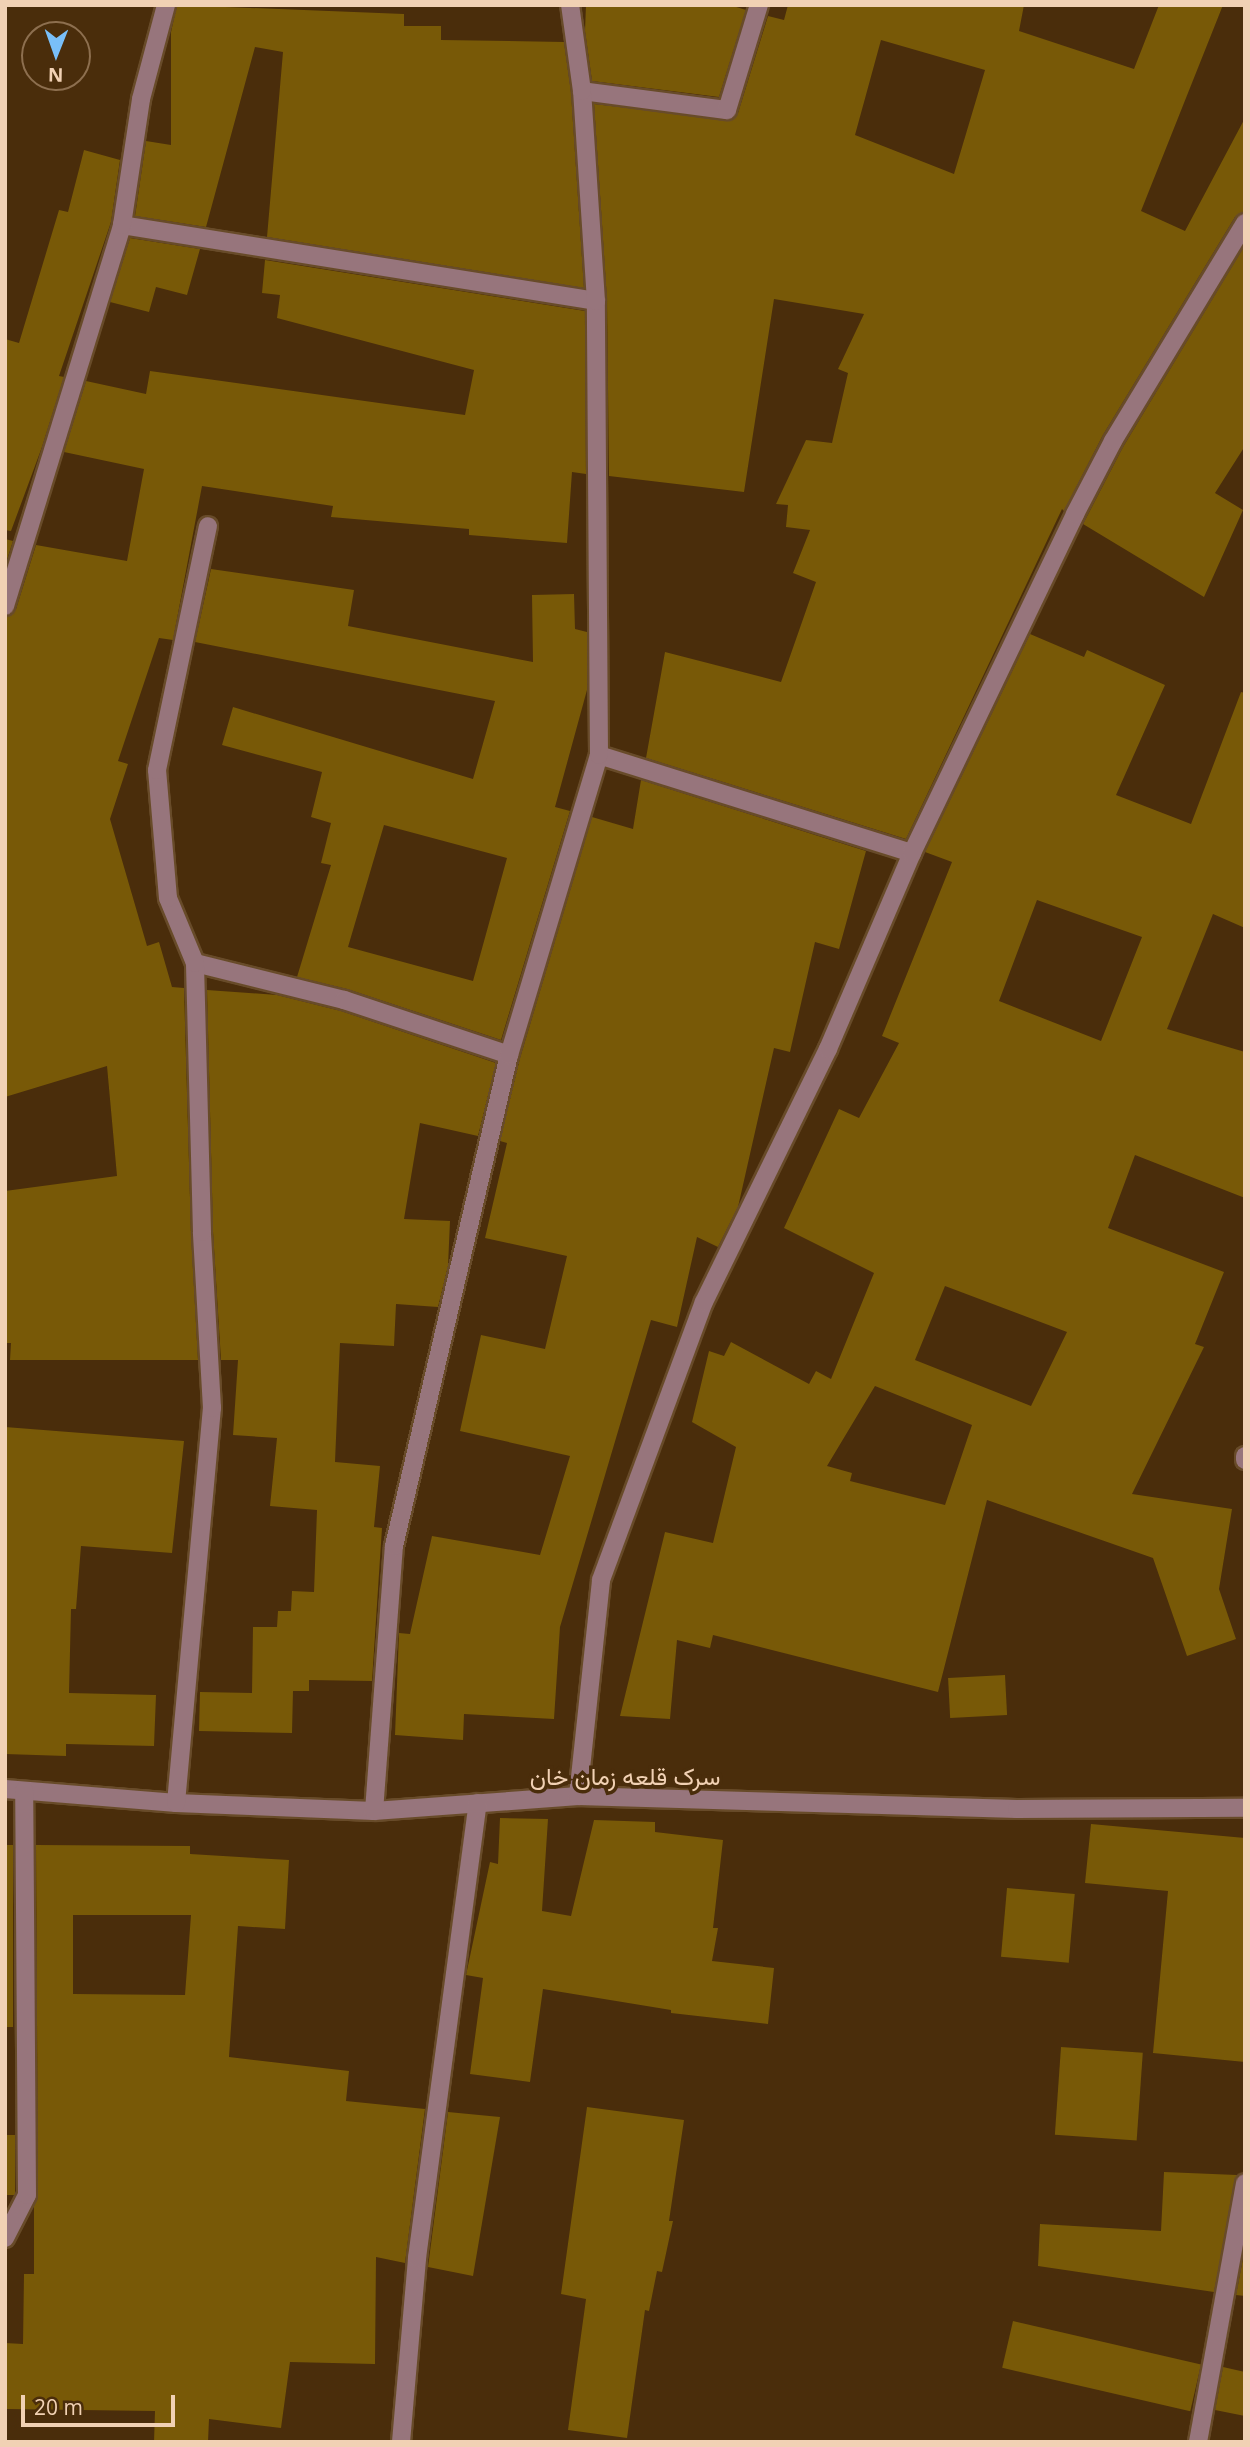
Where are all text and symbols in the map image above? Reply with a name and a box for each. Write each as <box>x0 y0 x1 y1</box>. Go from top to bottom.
north arrow <box>21 21 91 91</box>
text: N <box>48 62 64 88</box>
street label: سرک قلعه زمان خان <box>530 1762 720 1790</box>
scale bar <box>24 2380 178 2424</box>
text: 20 m <box>34 2393 83 2421</box>

